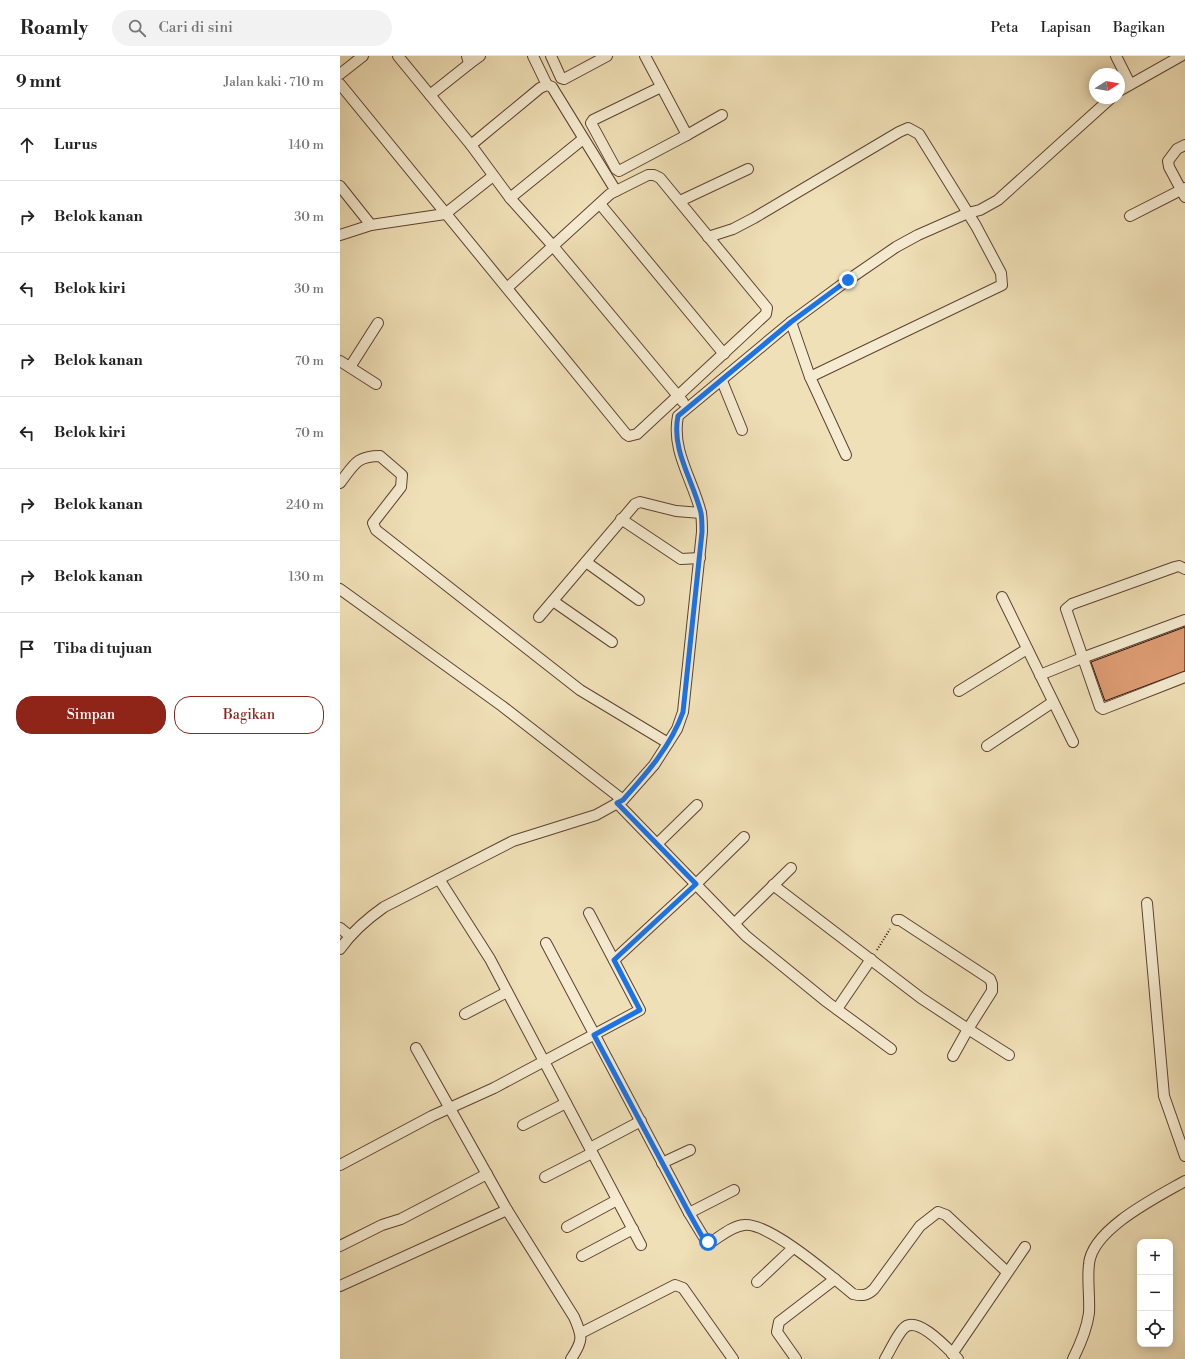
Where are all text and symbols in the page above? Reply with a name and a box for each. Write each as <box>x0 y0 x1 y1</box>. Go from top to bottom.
search box <box>112 10 392 46</box>
text: Roamly <box>20 16 88 40</box>
icon: search <box>126 17 148 39</box>
text: Cari di sini <box>158 18 233 37</box>
text: Peta <box>990 19 1018 37</box>
text: Lapisan <box>1040 19 1091 37</box>
text: Bagikan <box>1113 19 1165 37</box>
north arrow <box>1089 68 1125 104</box>
text: 9 mnt <box>16 71 61 93</box>
text: Jalan kaki · 710 m <box>224 74 324 90</box>
icon: ahead <box>16 134 38 156</box>
text: Lurus <box>54 135 97 154</box>
text: 140 m <box>288 137 324 153</box>
icon: right <box>16 206 38 228</box>
text: Belok kanan <box>54 207 143 226</box>
text: 30 m <box>294 209 324 225</box>
route end <box>839 271 857 289</box>
icon: left <box>16 278 38 300</box>
text: Belok kiri <box>54 279 125 298</box>
text: 30 m <box>294 281 324 297</box>
icon: right <box>16 350 38 372</box>
text: Belok kanan <box>54 351 143 370</box>
text: 70 m <box>295 353 324 369</box>
icon: left <box>16 422 38 444</box>
text: Belok kiri <box>54 423 125 442</box>
text: 70 m <box>295 425 324 441</box>
icon: right <box>16 494 38 516</box>
text: Belok kanan <box>54 495 143 514</box>
text: 240 m <box>286 497 324 513</box>
icon: right <box>16 566 38 588</box>
text: Belok kanan <box>54 567 143 586</box>
text: 130 m <box>289 569 324 585</box>
icon: arrive <box>16 638 38 660</box>
text: Tiba di tujuan <box>54 639 152 658</box>
button: Simpan <box>16 696 166 734</box>
button: Bagikan <box>174 696 324 734</box>
route start <box>699 1233 717 1251</box>
map controls <box>1137 1239 1173 1347</box>
button: + <box>1137 1239 1173 1275</box>
button: − <box>1137 1275 1173 1311</box>
button: locate <box>1137 1311 1173 1347</box>

